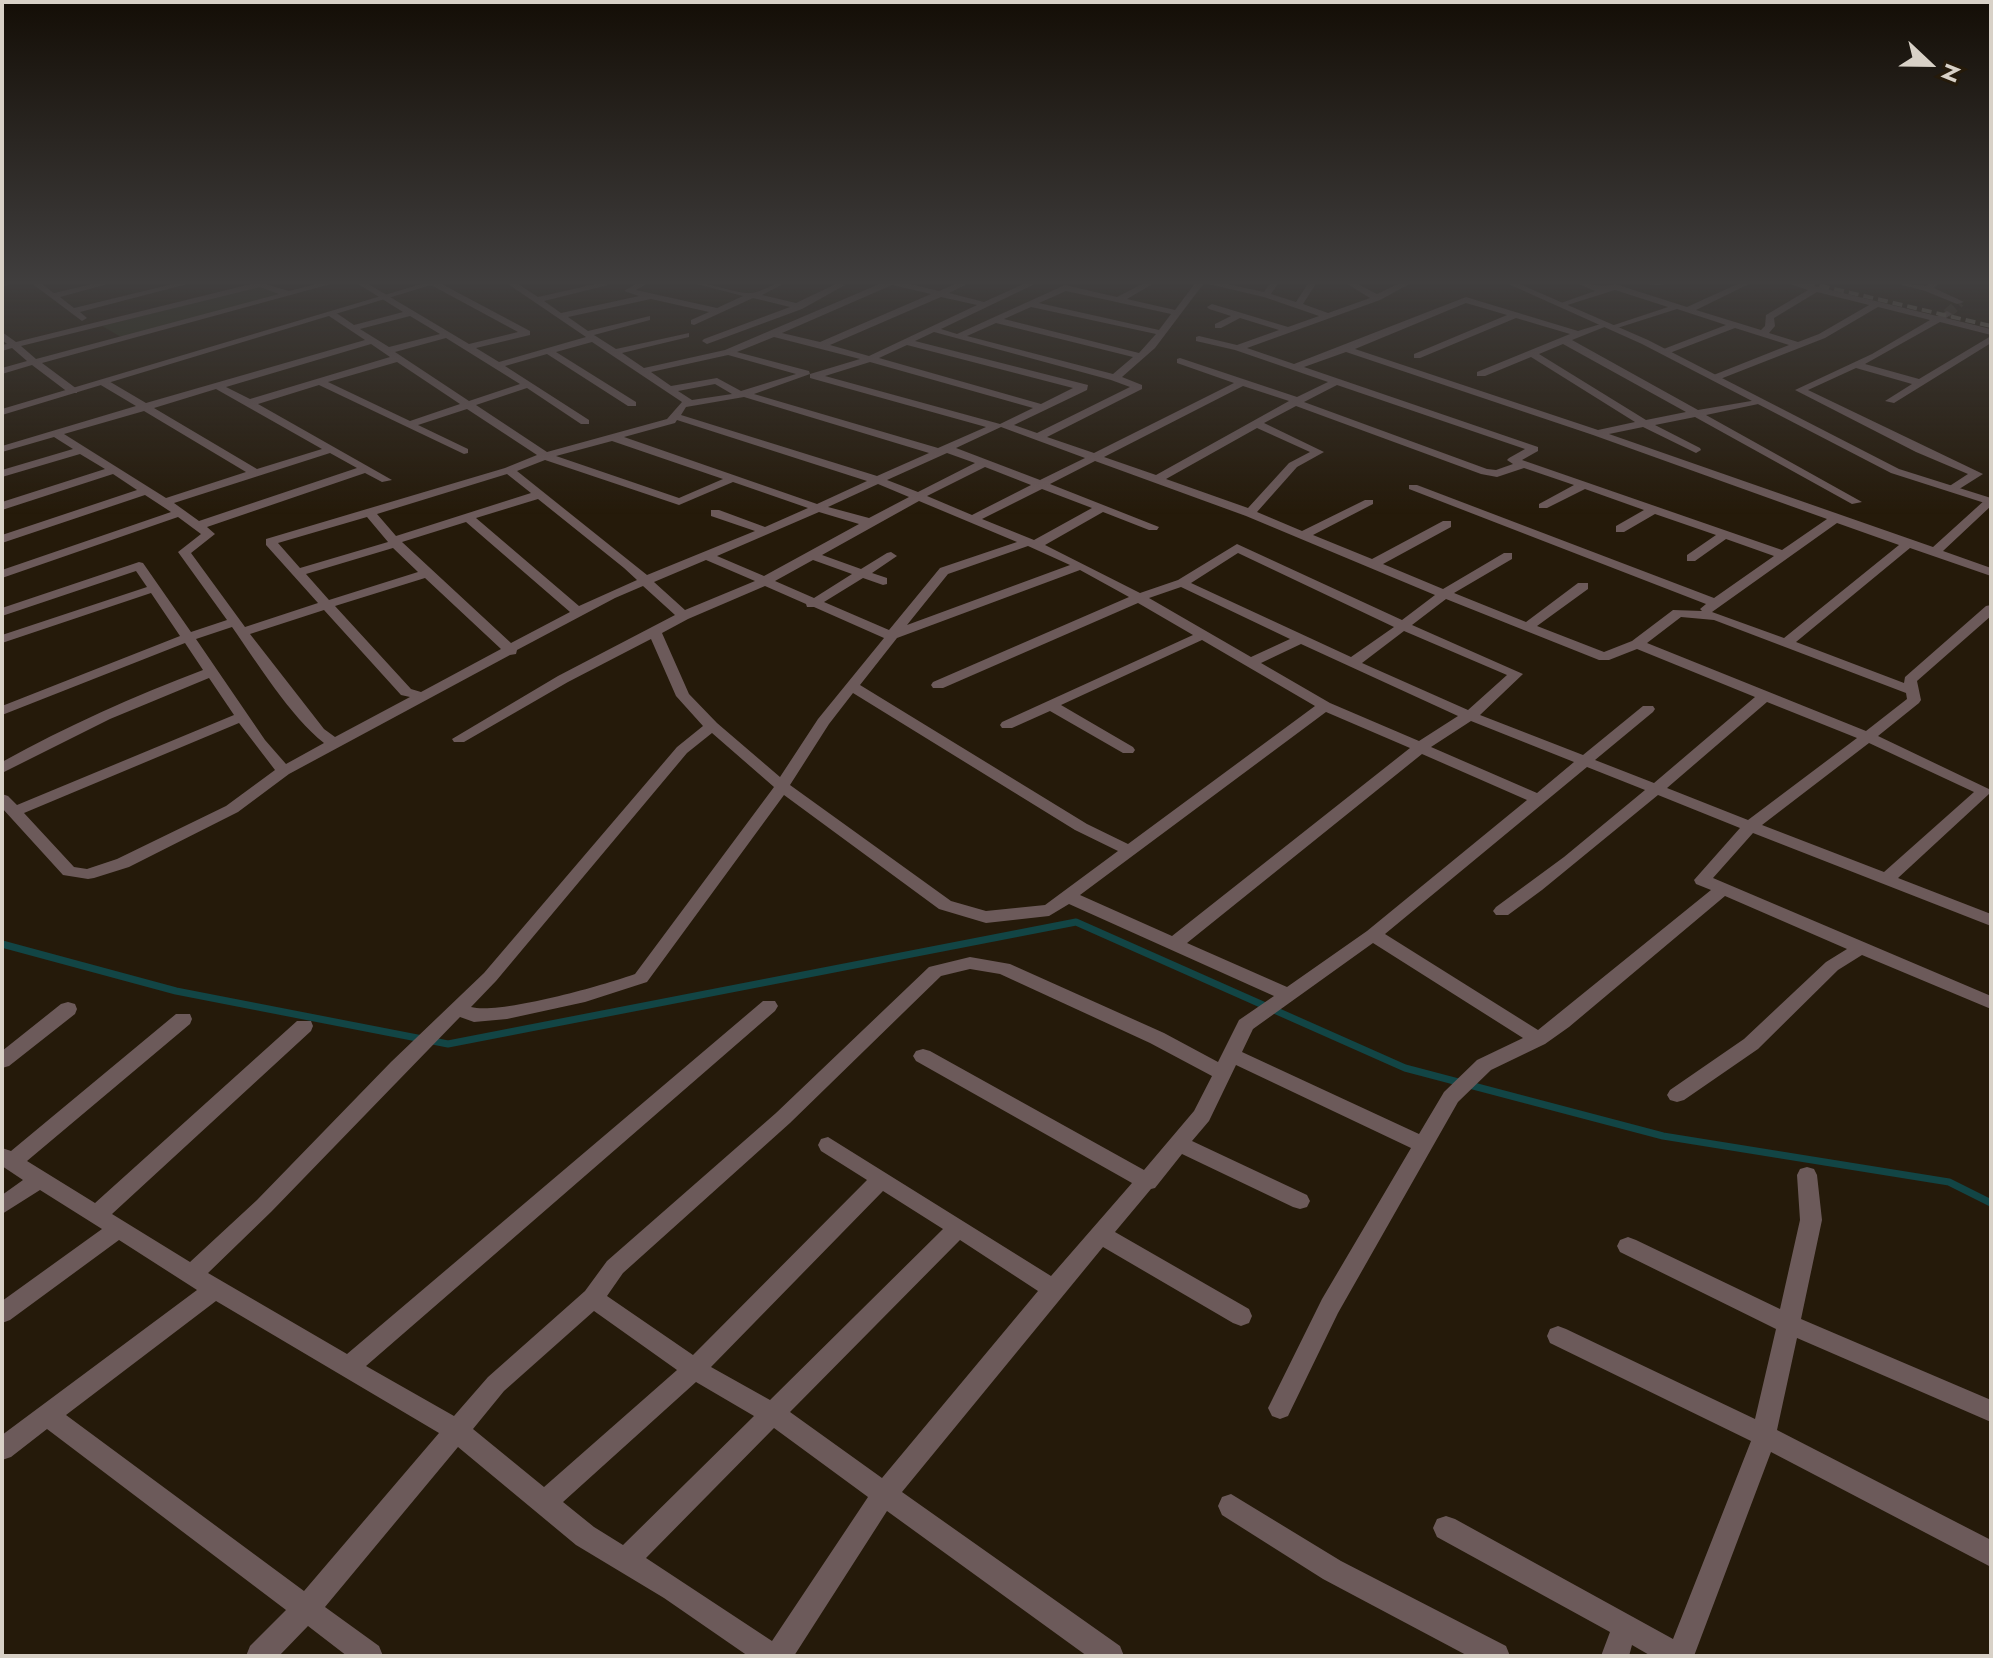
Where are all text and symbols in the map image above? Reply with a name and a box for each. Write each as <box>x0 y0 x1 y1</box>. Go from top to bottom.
north arrow <box>1889 24 1969 104</box>
text: N <box>1933 59 1969 87</box>

